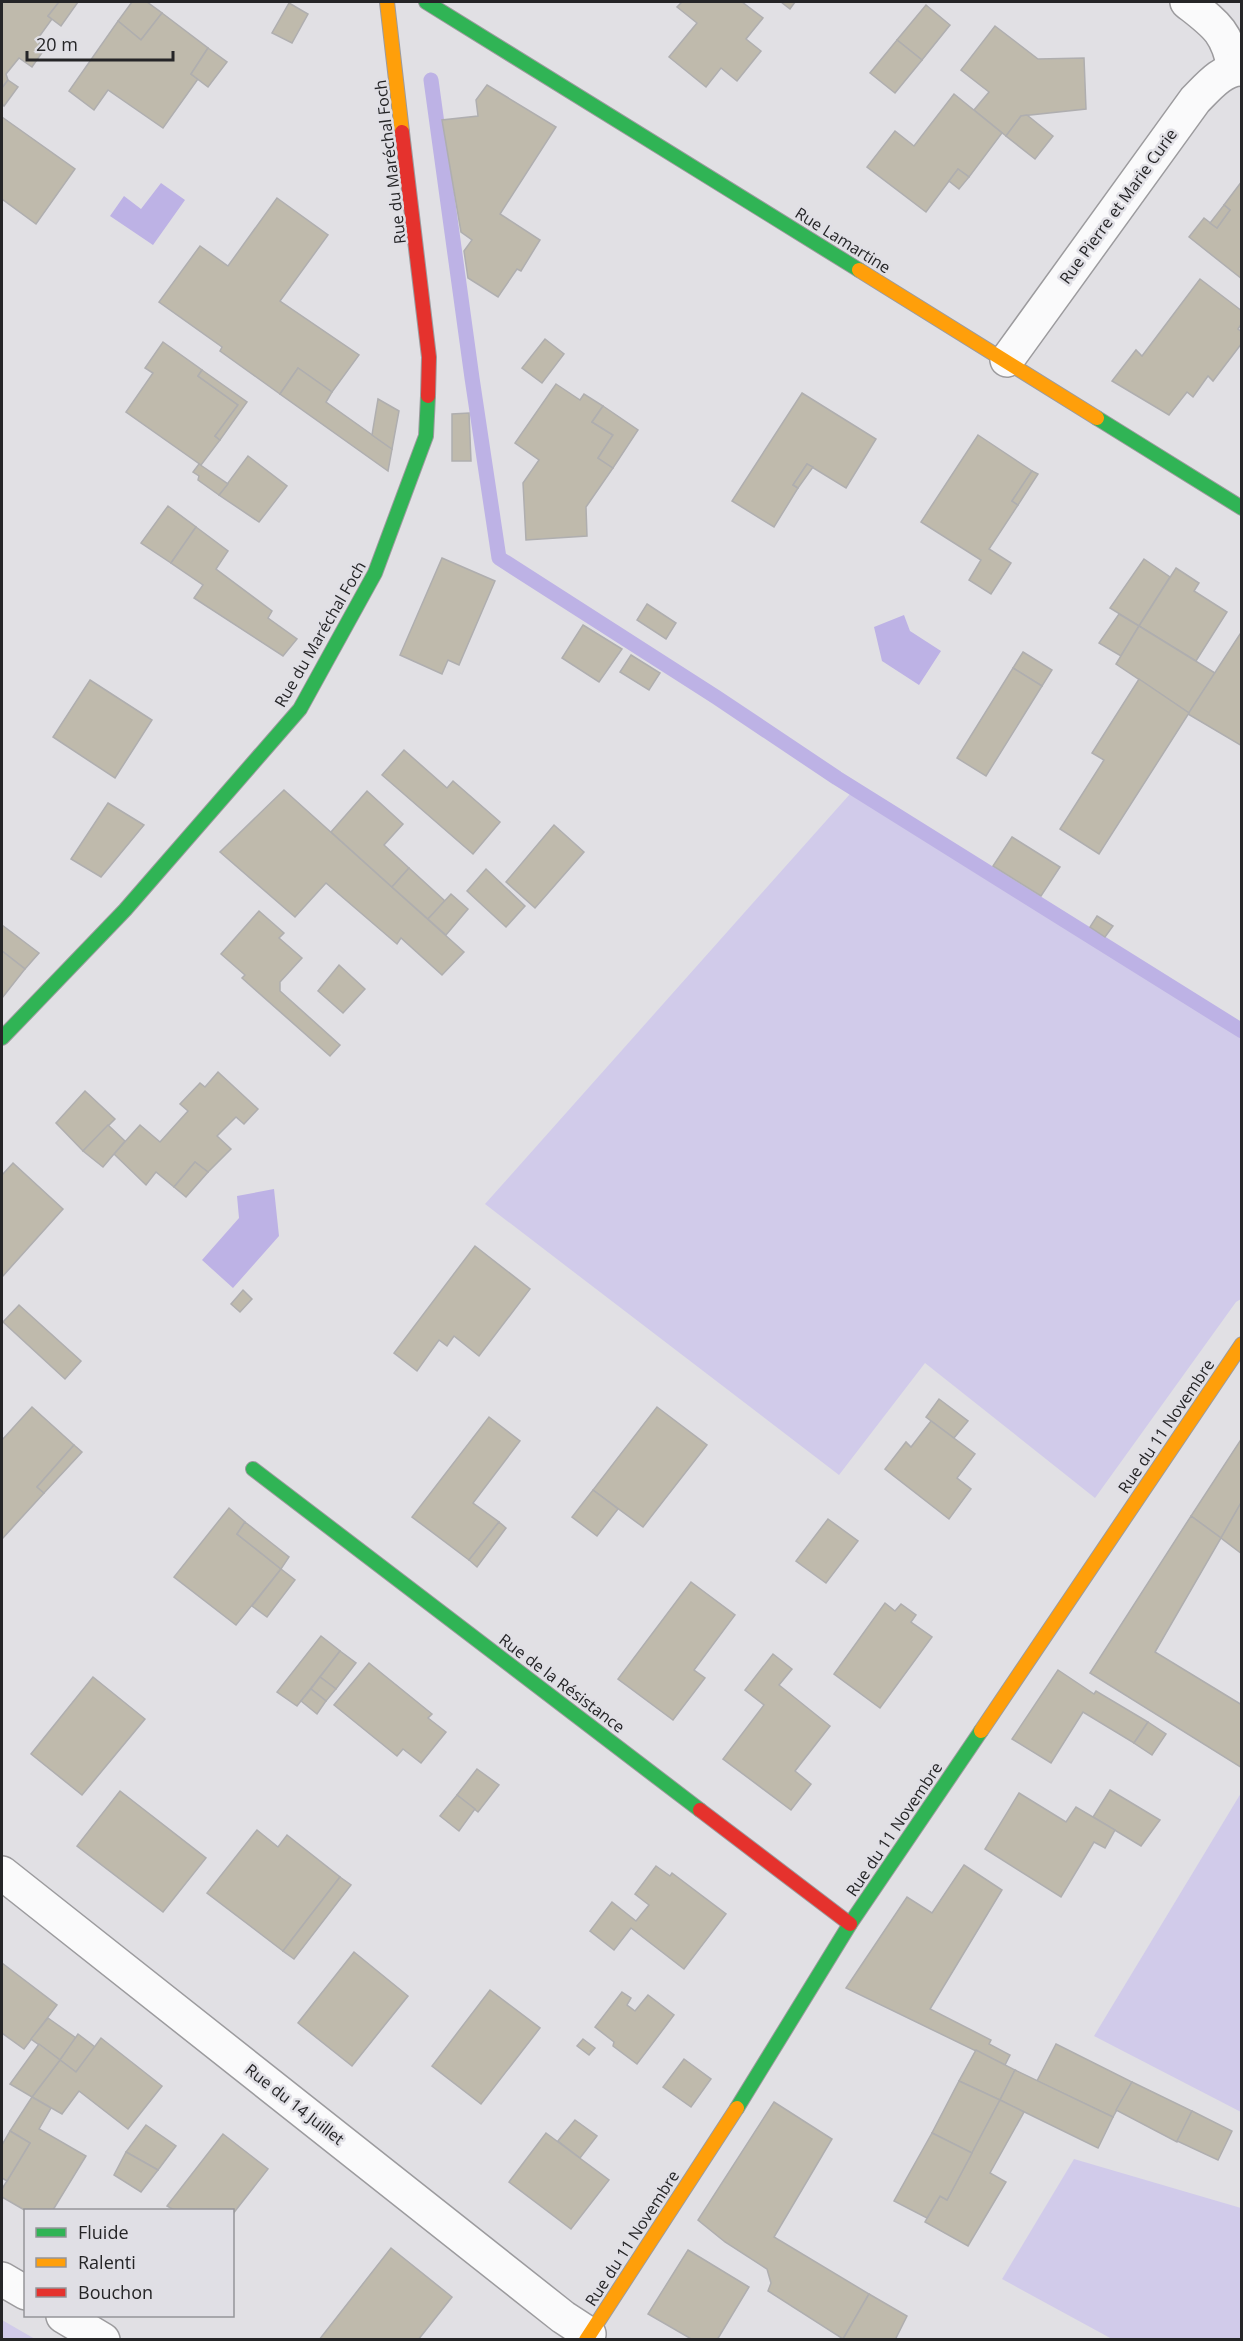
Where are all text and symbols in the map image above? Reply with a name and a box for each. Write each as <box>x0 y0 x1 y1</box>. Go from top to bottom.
scale bar <box>27 24 172 62</box>
text: 20 m <box>36 32 78 56</box>
street label: Rue du Maréchal Foch <box>369 79 411 245</box>
street label: Rue Pierre et Marie Curie <box>1054 124 1182 288</box>
street label: Rue Lamartine <box>791 202 895 278</box>
street label: Rue du Maréchal Foch <box>269 557 371 711</box>
street label: Rue du 11 Novembre <box>1113 1354 1219 1498</box>
street label: Rue de la Résistance <box>495 1628 629 1738</box>
street label: Rue du 11 Novembre <box>841 1757 947 1901</box>
street label: Rue du 14 Juillet <box>241 2058 349 2150</box>
street label: Rue du 11 Novembre <box>580 2166 684 2310</box>
legend <box>24 2209 234 2317</box>
text: Fluide <box>78 2220 129 2244</box>
text: Ralenti <box>78 2250 136 2274</box>
text: Bouchon <box>78 2280 153 2304</box>

